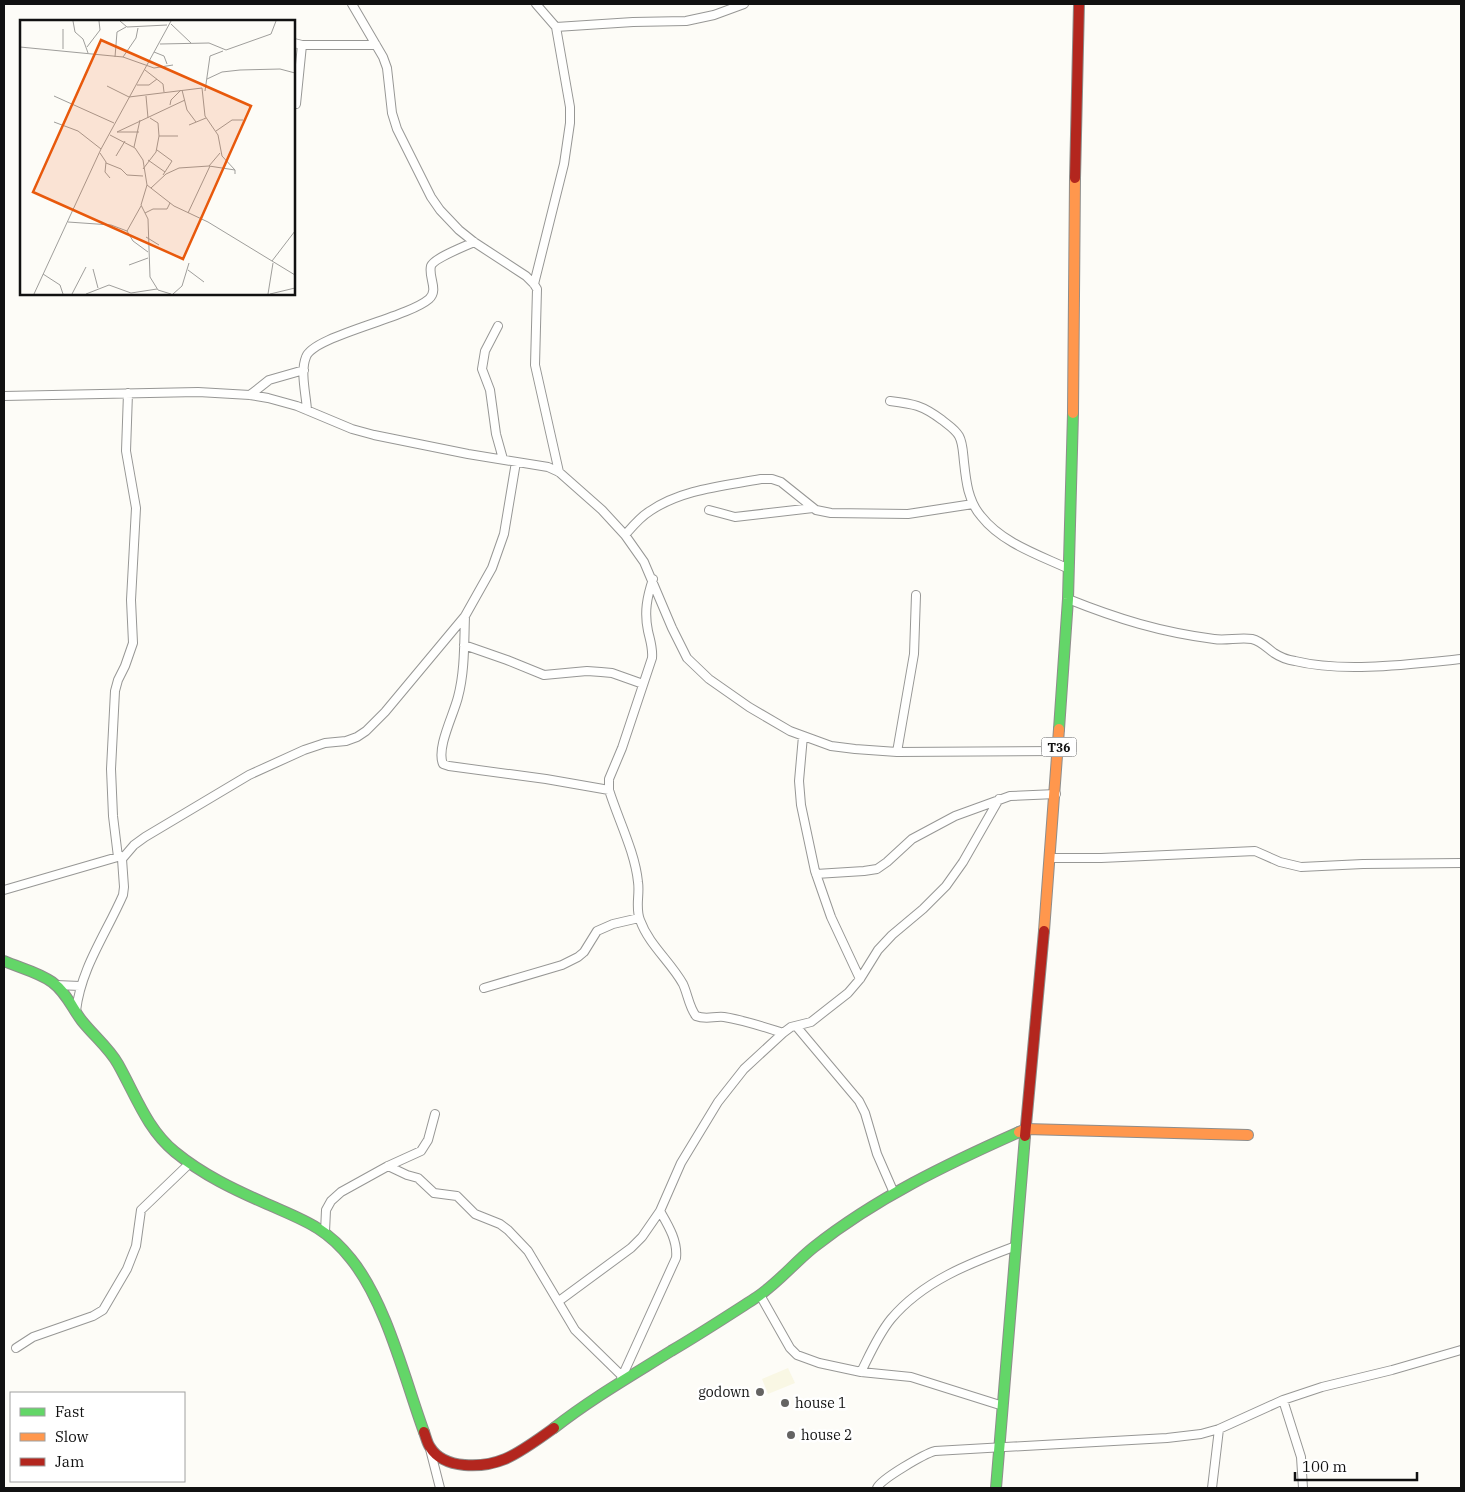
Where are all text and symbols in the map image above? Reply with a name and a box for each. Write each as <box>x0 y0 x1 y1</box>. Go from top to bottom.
inset map <box>20 20 295 295</box>
road number: T36 <box>1042 738 1076 756</box>
place label: godown <box>698 1383 750 1401</box>
marker: godown <box>754 1386 766 1398</box>
legend <box>10 1392 185 1482</box>
place label: house 1 <box>795 1394 846 1412</box>
marker: house 1 <box>779 1397 791 1409</box>
text: Fast <box>55 1402 85 1421</box>
place label: house 2 <box>801 1426 852 1444</box>
text: Slow <box>55 1427 89 1446</box>
marker: house 2 <box>785 1429 797 1441</box>
scale bar <box>1295 1450 1418 1482</box>
text: Jam <box>55 1452 84 1471</box>
text: 100 m <box>1302 1457 1347 1476</box>

